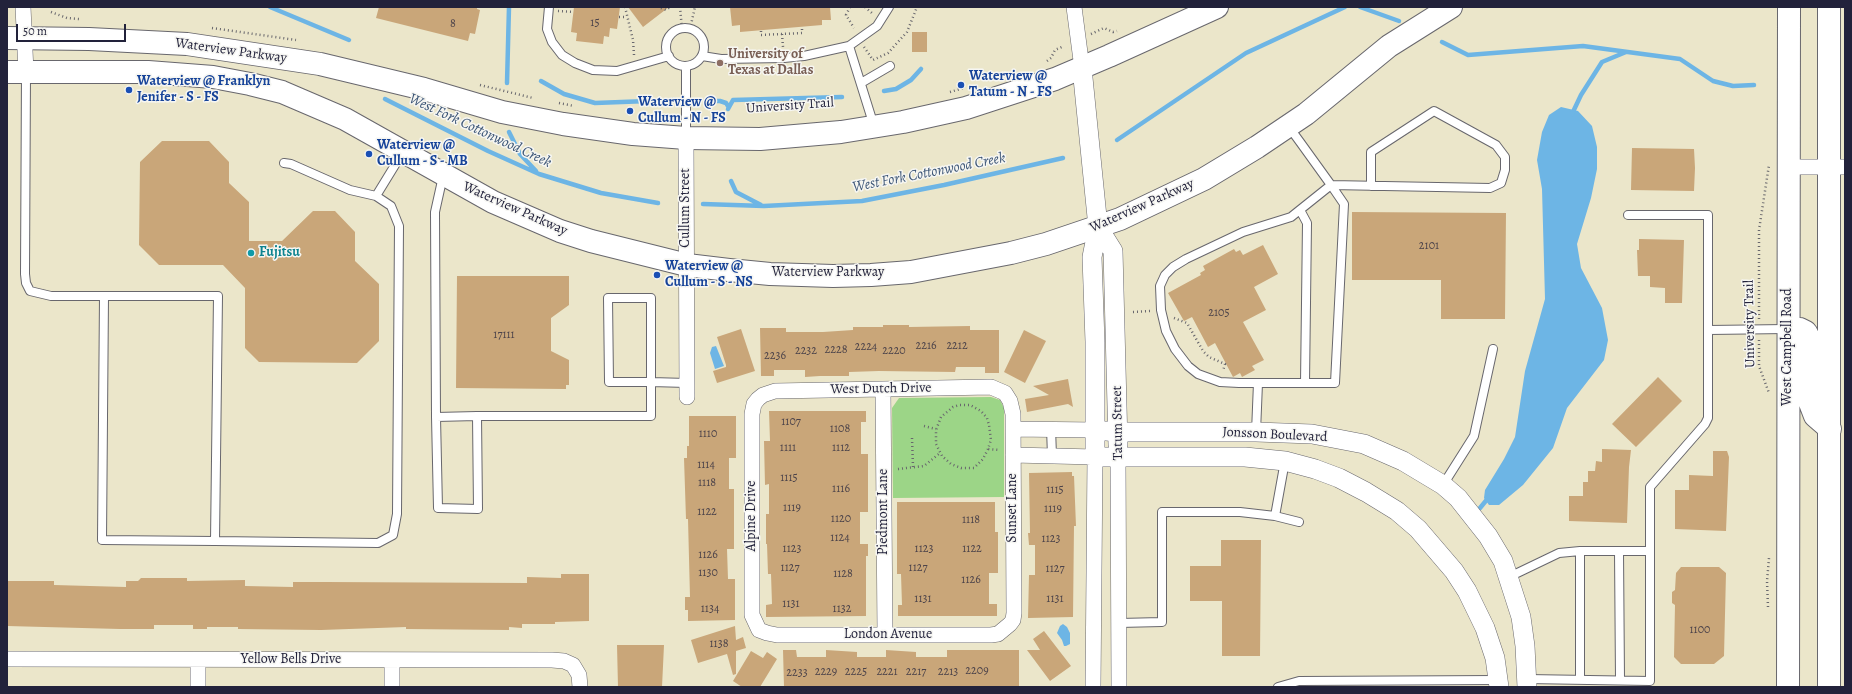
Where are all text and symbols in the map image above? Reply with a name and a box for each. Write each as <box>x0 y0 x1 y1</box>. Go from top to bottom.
scale bar <box>18 16 128 42</box>
house number: 15 <box>590 16 600 30</box>
house number: 8 <box>450 17 456 31</box>
text: 50 m <box>23 23 47 39</box>
street label: Waterview Parkway <box>174 35 288 67</box>
place label: University of Texas at Dallas <box>728 47 813 80</box>
marker: University of Texas at Dallas <box>715 58 725 68</box>
place label: Waterview @ Tatum - N - FS <box>969 69 1052 102</box>
place label: Waterview @ Franklyn Jenifer - S - FS <box>137 74 270 106</box>
marker: Waterview @ Tatum - N - FS <box>956 80 966 90</box>
marker: Waterview @ Franklyn Jenifer - S - FS <box>124 85 134 95</box>
water label: West Fork Cottonwood Creek <box>406 90 554 172</box>
place label: Waterview @ Cullum - N - FS <box>638 95 726 128</box>
street label: University Trail <box>745 95 835 117</box>
marker: Waterview @ Cullum - N - FS <box>625 106 635 116</box>
place label: Waterview @ Cullum - S - MB <box>377 138 468 170</box>
marker: Waterview @ Cullum - S - MB <box>364 149 374 159</box>
water label: West Fork Cottonwood Creek <box>851 149 1007 197</box>
street label: Cullum Street <box>678 168 694 248</box>
street label: Waterview Parkway <box>1087 175 1197 237</box>
street label: Waterview Parkway <box>460 178 570 240</box>
house number: 2101 <box>1419 239 1439 253</box>
place label: Fujitsu <box>259 245 300 261</box>
marker: Fujitsu <box>246 248 256 258</box>
place label: Waterview @ Cullum - S - NS <box>665 259 753 292</box>
street label: Waterview Parkway <box>772 265 884 281</box>
marker: Waterview @ Cullum - S - NS <box>652 270 662 280</box>
street label: University Trail <box>1741 280 1759 368</box>
street label: West Campbell Road <box>1780 288 1796 406</box>
house number: 2105 <box>1208 306 1230 320</box>
house number: 17111 <box>493 328 515 342</box>
house number: 2216 <box>915 339 937 353</box>
house number: 2212 <box>946 339 968 353</box>
house number: 2224 <box>855 340 877 354</box>
house number: 2228 <box>825 343 847 357</box>
house number: 2232 <box>795 344 817 358</box>
house number: 2220 <box>882 344 906 358</box>
house number: 2236 <box>764 349 786 363</box>
street label: West Dutch Drive <box>830 380 932 398</box>
street label: Tatum Street <box>1109 386 1127 460</box>
house number: 1107 <box>781 415 801 429</box>
house number: 1108 <box>830 422 850 436</box>
street label: Jonsson Boulevard <box>1222 424 1328 446</box>
house number: 1110 <box>699 427 717 441</box>
house number: 1111 <box>780 441 796 455</box>
house number: 1112 <box>832 441 850 455</box>
house number: 1114 <box>697 458 715 472</box>
street label: Piedmont Lane <box>876 469 892 555</box>
house number: 1115 <box>780 471 798 485</box>
street label: Sunset Lane <box>1005 473 1021 543</box>
house number: 1118 <box>698 476 716 490</box>
street label: Alpine Drive <box>744 481 760 551</box>
house number: 1116 <box>832 482 850 496</box>
house number: 1115 <box>1046 483 1064 497</box>
house number: 1119 <box>783 501 801 515</box>
house number: 1119 <box>1044 502 1062 516</box>
house number: 1122 <box>697 505 717 519</box>
house number: 1120 <box>831 512 851 526</box>
house number: 1118 <box>962 513 980 527</box>
house number: 1124 <box>830 531 850 545</box>
house number: 1123 <box>1042 532 1060 546</box>
house number: 1123 <box>783 542 801 556</box>
house number: 1123 <box>915 542 933 556</box>
house number: 1122 <box>962 542 982 556</box>
house number: 1126 <box>698 548 718 562</box>
house number: 1127 <box>781 561 799 575</box>
house number: 1127 <box>909 561 927 575</box>
house number: 1127 <box>1046 562 1064 576</box>
house number: 1130 <box>698 566 718 580</box>
house number: 1128 <box>833 567 853 581</box>
house number: 1126 <box>961 573 981 587</box>
house number: 1131 <box>914 592 932 606</box>
house number: 1131 <box>1046 592 1064 606</box>
house number: 1131 <box>782 597 800 611</box>
house number: 1134 <box>701 602 719 616</box>
house number: 1132 <box>833 602 851 616</box>
house number: 1100 <box>1690 623 1710 637</box>
street label: London Avenue <box>844 627 932 643</box>
house number: 1138 <box>709 637 729 651</box>
street label: Yellow Bells Drive <box>241 652 341 668</box>
house number: 2209 <box>965 664 989 678</box>
house number: 2229 <box>815 665 837 679</box>
house number: 2225 <box>845 665 867 679</box>
house number: 2221 <box>876 665 898 679</box>
house number: 2217 <box>906 665 926 679</box>
house number: 2213 <box>938 665 958 679</box>
house number: 2233 <box>786 666 808 680</box>

